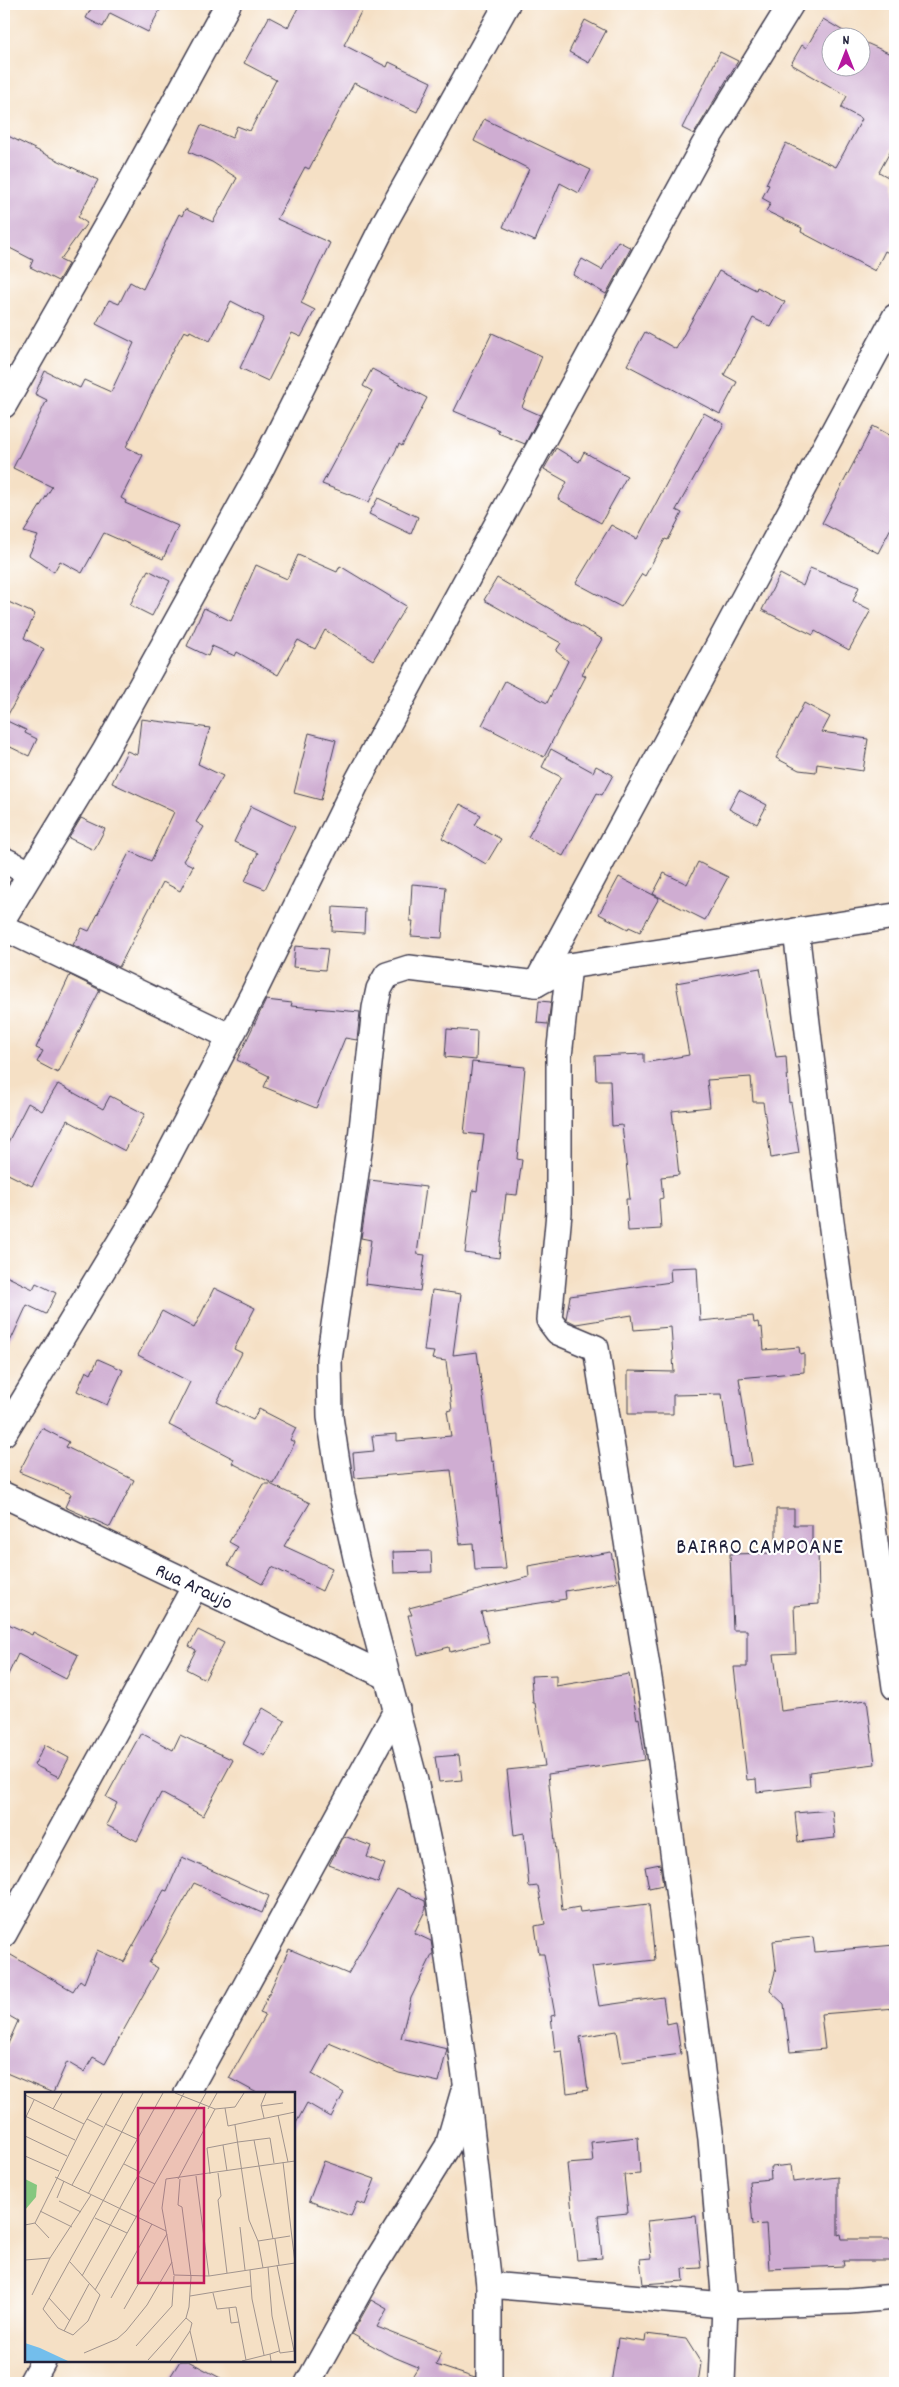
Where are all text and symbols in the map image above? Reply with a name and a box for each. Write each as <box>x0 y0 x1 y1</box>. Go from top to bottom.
north arrow <box>822 28 872 78</box>
text: N <box>843 31 850 51</box>
district label: BAIRRO CAMPOANE <box>676 1534 844 1564</box>
street label: Rua Araujo <box>150 1558 237 1618</box>
inset map <box>25 2092 295 2362</box>

